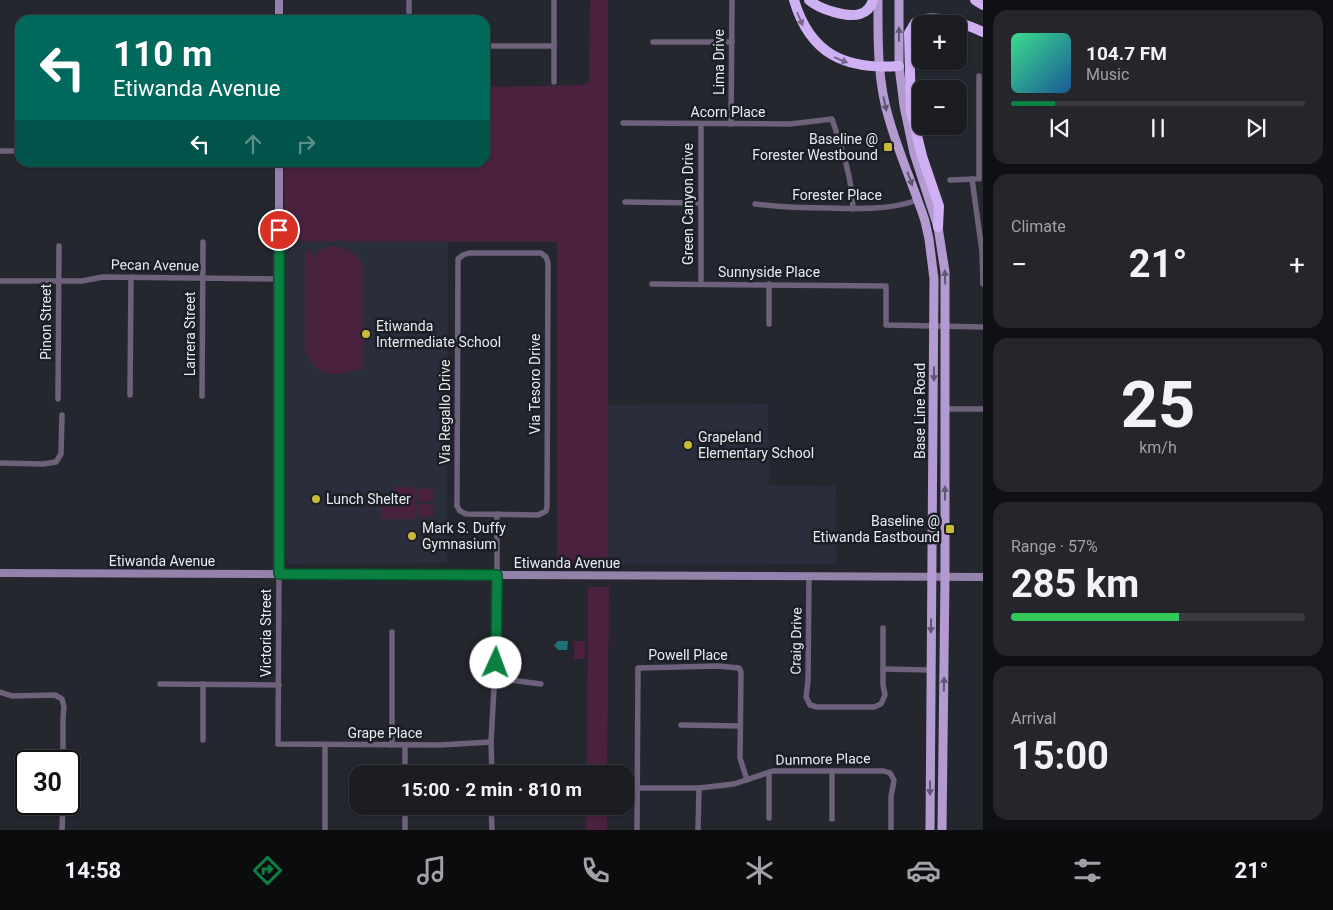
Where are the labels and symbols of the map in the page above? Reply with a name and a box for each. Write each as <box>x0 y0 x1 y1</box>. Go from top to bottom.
one-way arrow <box>797 12 805 26</box>
one-way arrow <box>895 26 903 42</box>
street label: Lima Drive <box>711 29 727 95</box>
one-way arrow <box>834 56 848 64</box>
one-way arrow <box>881 96 889 111</box>
street label: Acorn Place <box>691 104 766 120</box>
place label: Baseline @ Forester Westbound <box>752 131 878 163</box>
marker: Baseline @ Forester Westbound <box>882 141 894 153</box>
street label: Green Canyon Drive <box>680 143 696 265</box>
one-way arrow <box>907 171 914 186</box>
street label: Forester Place <box>792 187 882 203</box>
pin <box>258 209 300 251</box>
street label: Pecan Avenue <box>111 256 199 274</box>
street label: Sunnyside Place <box>718 264 820 280</box>
one-way arrow <box>940 268 948 284</box>
street label: Pinon Street <box>38 284 54 360</box>
street label: Larrera Street <box>182 291 198 376</box>
place label: Etiwanda Intermediate School <box>376 318 501 350</box>
marker: Etiwanda Intermediate School <box>360 328 372 340</box>
street label: Via Tesoro Drive <box>527 334 543 434</box>
street label: Via Regallo Drive <box>437 360 453 464</box>
street label: Base Line Road <box>912 363 928 459</box>
one-way arrow <box>930 366 938 382</box>
place label: Grapeland Elementary School <box>698 429 814 461</box>
marker: Grapeland Elementary School <box>682 439 694 451</box>
one-way arrow <box>941 485 949 501</box>
place label: Lunch Shelter <box>326 491 411 507</box>
marker: Lunch Shelter <box>310 493 322 505</box>
place label: Baseline @ Etiwanda Eastbound <box>813 513 940 545</box>
place label: Mark S. Duffy Gymnasium <box>422 520 506 552</box>
marker: Baseline @ Etiwanda Eastbound <box>944 523 956 535</box>
marker: Mark S. Duffy Gymnasium <box>406 530 418 542</box>
street label: Etiwanda Avenue <box>109 553 215 569</box>
street label: Etiwanda Avenue <box>514 555 620 571</box>
street label: Victoria Street <box>258 588 274 677</box>
street label: Craig Drive <box>787 607 805 675</box>
one-way arrow <box>927 618 935 634</box>
position arrow <box>469 636 521 688</box>
street label: Powell Place <box>648 647 728 663</box>
one-way arrow <box>940 676 948 692</box>
street label: Grape Place <box>348 725 422 741</box>
speed limit sign: 30 <box>15 750 80 815</box>
street label: Dunmore Place <box>775 750 871 768</box>
one-way arrow <box>926 781 934 797</box>

